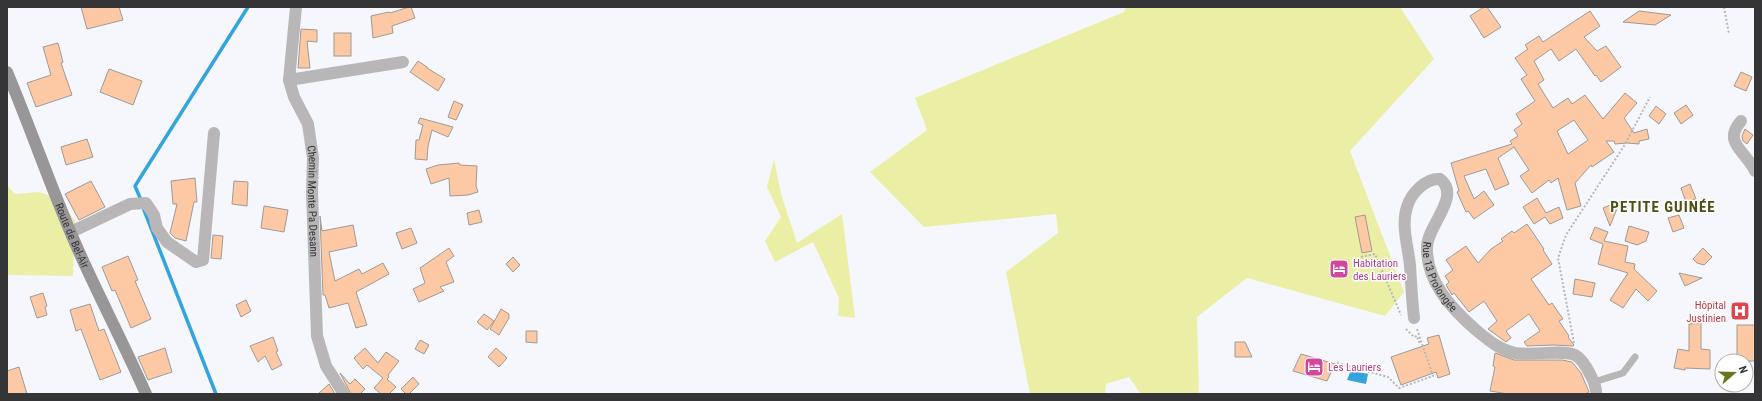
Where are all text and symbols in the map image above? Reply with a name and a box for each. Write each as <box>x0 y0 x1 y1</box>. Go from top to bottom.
street label: Chemin Monte Pa Desann <box>304 145 320 257</box>
district label: PETITE GUINÉE <box>1610 198 1716 216</box>
street label: Route de Bel-Air <box>52 201 92 271</box>
street label: Rue 13 Prolongée <box>1420 241 1460 315</box>
place label: Habitation des Lauriers <box>1353 257 1406 283</box>
hotel icon: Habitation des Lauriers <box>1328 258 1350 280</box>
place label: Hôpital Justinien <box>1686 299 1726 325</box>
hospital icon: Hôpital Justinien <box>1729 300 1751 322</box>
north arrow <box>1714 353 1754 393</box>
hotel icon: Les Lauriers <box>1303 356 1325 378</box>
place label: Les Lauriers <box>1328 361 1381 374</box>
text: N <box>1736 364 1750 375</box>

